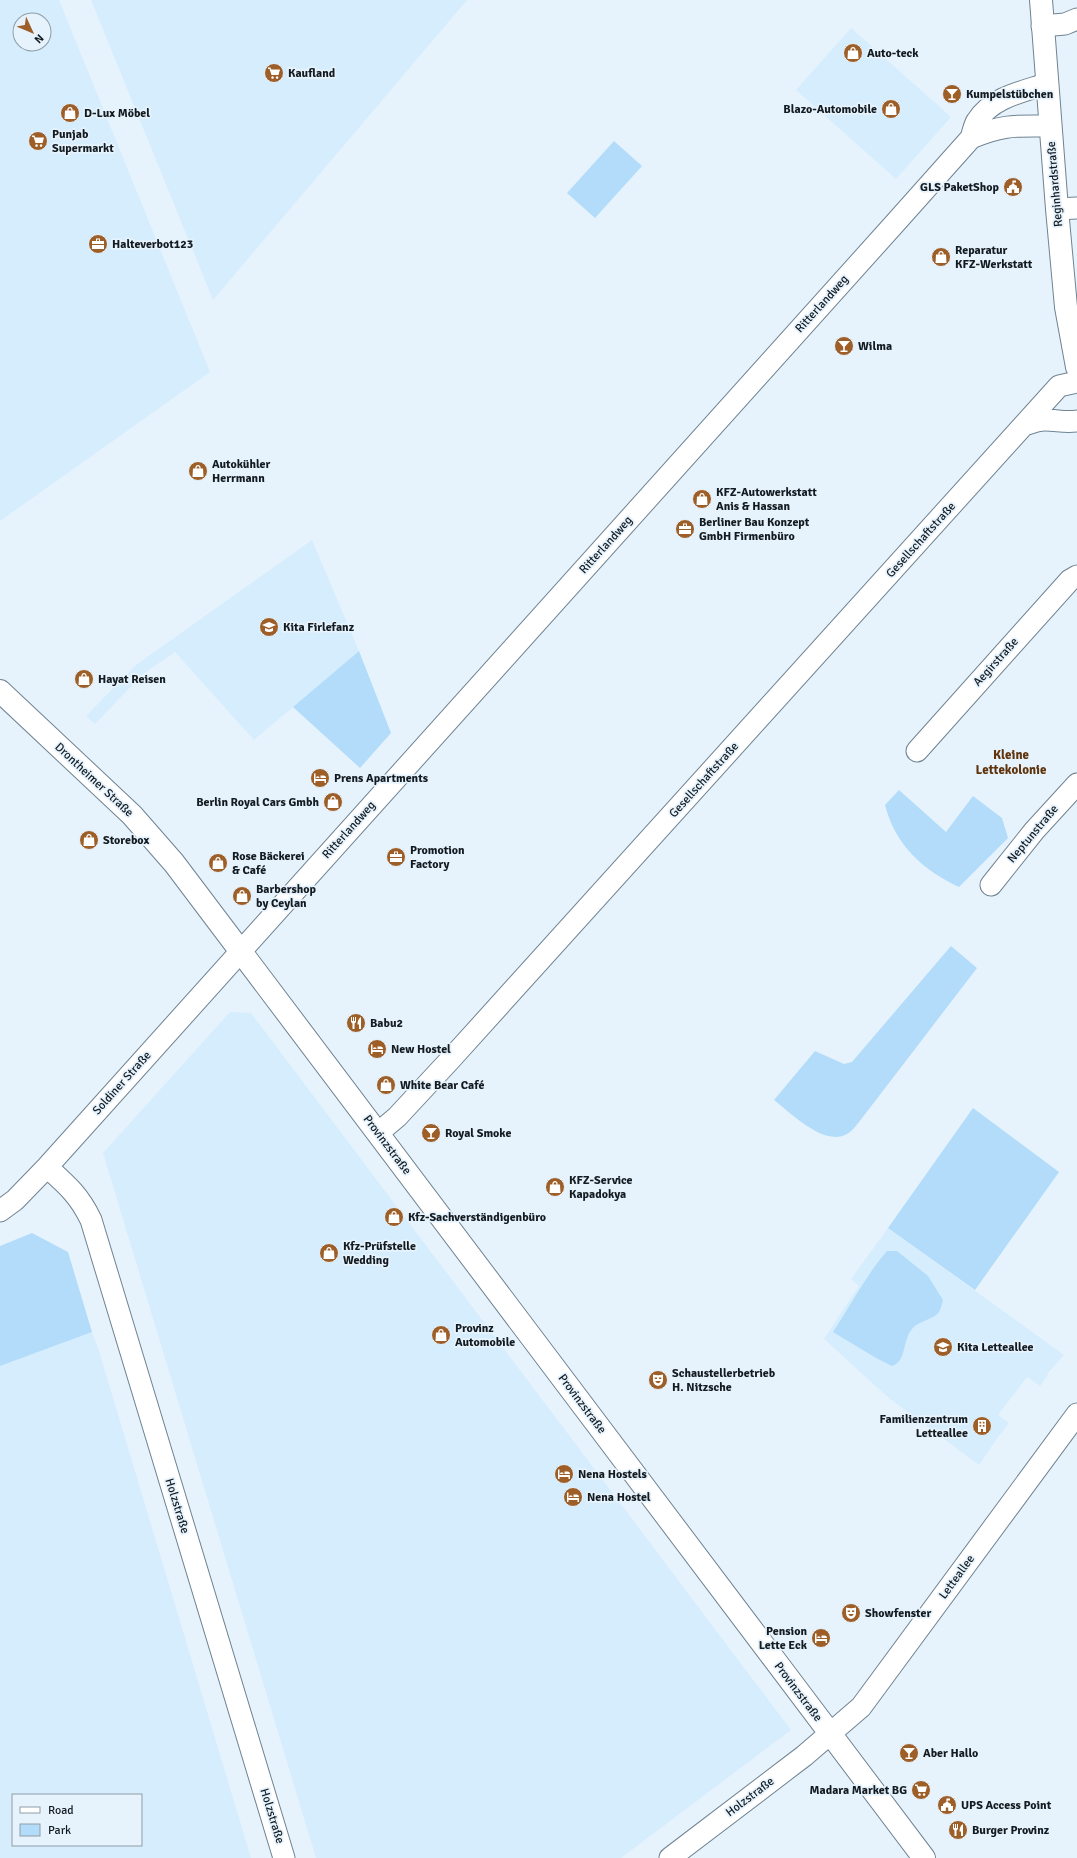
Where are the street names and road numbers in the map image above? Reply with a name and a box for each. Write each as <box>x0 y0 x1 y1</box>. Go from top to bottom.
street label: Reginhardstraße <box>1044 141 1066 227</box>
street label: Ritterlandweg <box>792 272 852 336</box>
street label: Gesellschaftstraße <box>883 499 959 581</box>
street label: Ritterlandweg <box>576 513 636 577</box>
street label: Aegirstraße <box>970 634 1022 690</box>
street label: Gesellschaftstraße <box>666 739 742 821</box>
street label: Drontheimer Straße <box>52 740 136 820</box>
street label: Ritterlandweg <box>319 798 379 862</box>
street label: Neptunstraße <box>1004 802 1062 866</box>
street label: Soldiner Straße <box>90 1048 154 1118</box>
street label: Provinzstraße <box>360 1112 414 1178</box>
street label: Provinzstraße <box>555 1371 609 1437</box>
street label: Holzstraße <box>162 1477 192 1535</box>
street label: Letteallee <box>936 1552 978 1602</box>
street label: Provinzstraße <box>771 1659 825 1725</box>
street label: Holzstraße <box>723 1774 777 1820</box>
street label: Holzstraße <box>257 1787 287 1845</box>

